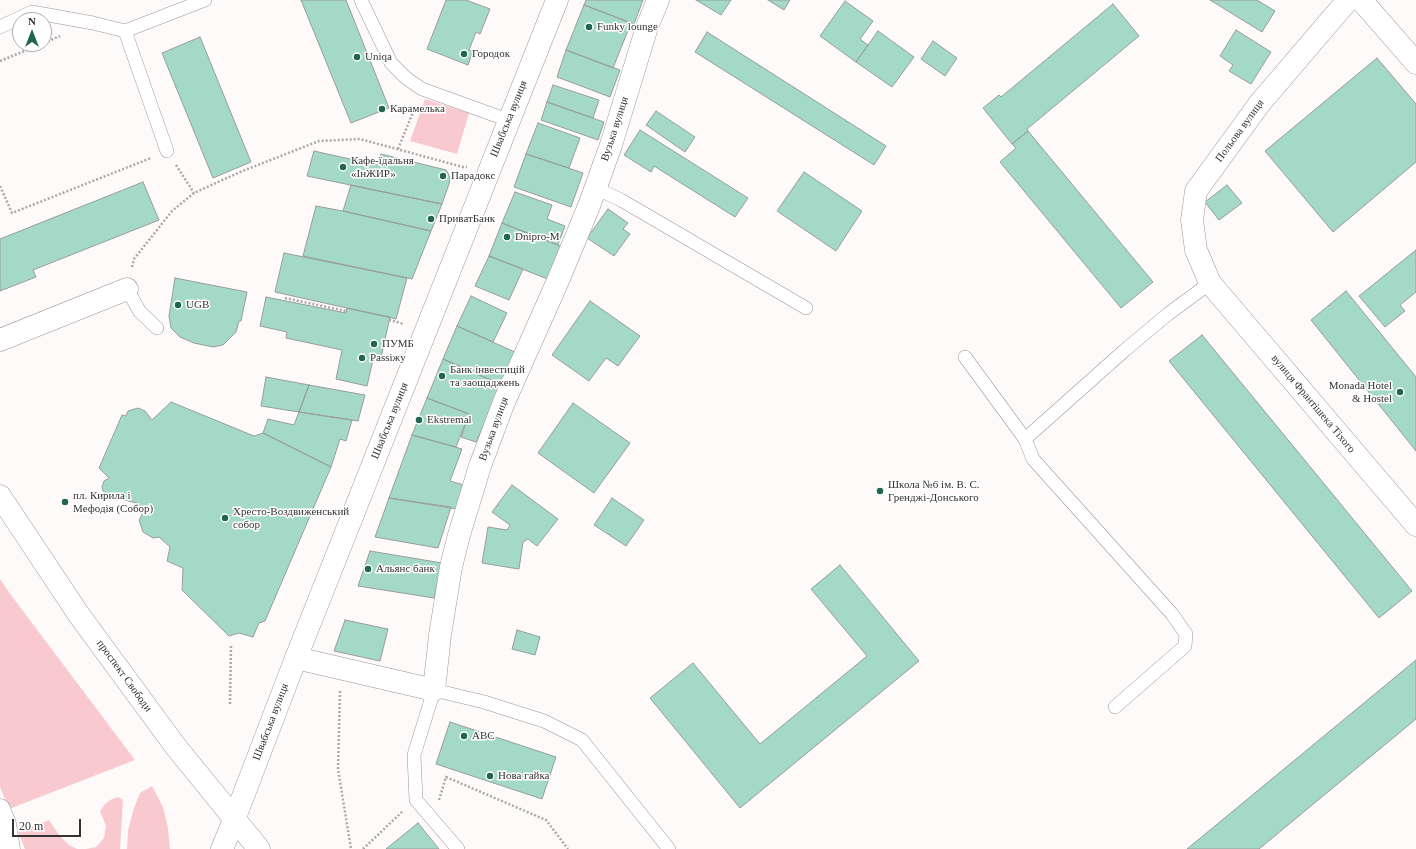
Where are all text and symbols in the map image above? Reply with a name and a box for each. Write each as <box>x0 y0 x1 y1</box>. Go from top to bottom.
north arrow <box>12 12 52 52</box>
text: N <box>28 15 36 27</box>
place label: Funky lounge <box>597 20 658 34</box>
marker: Funky lounge <box>584 22 594 32</box>
place label: Городок <box>472 47 510 61</box>
marker: Городок <box>459 49 469 59</box>
place label: Uniqa <box>365 50 392 64</box>
marker: Uniqa <box>352 52 362 62</box>
street label: Швабська вулиця <box>488 79 530 159</box>
street label: Вузька вулиця <box>598 95 632 163</box>
street label: Польова вулиця <box>1213 97 1267 165</box>
place label: Карамелька <box>390 102 445 116</box>
marker: Карамелька <box>377 104 387 114</box>
place label: Кафе-їдальня «ІнЖИР» <box>351 154 414 180</box>
marker: Кафе-їдальня «ІнЖИР» <box>338 162 348 172</box>
place label: Парадокс <box>451 169 495 183</box>
marker: Парадокс <box>438 171 448 181</box>
place label: ПриватБанк <box>439 212 495 226</box>
marker: ПриватБанк <box>426 214 436 224</box>
place label: Dnipro-M <box>515 230 560 244</box>
marker: Dnipro-M <box>502 232 512 242</box>
place label: UGB <box>186 298 209 312</box>
marker: UGB <box>173 300 183 310</box>
place label: ПУМБ <box>382 337 414 351</box>
marker: ПУМБ <box>369 339 379 349</box>
place label: Passіжу <box>370 351 406 365</box>
street label: вулиця Франтішека Тіхого <box>1268 352 1358 456</box>
marker: Passіжу <box>357 353 367 363</box>
place label: Банк інвестицій та заощаджень <box>450 363 525 389</box>
marker: Банк інвестицій та заощаджень <box>437 371 447 381</box>
place label: Monada Hotel & Hostel <box>1329 379 1392 405</box>
street label: Швабська вулиця <box>369 381 411 461</box>
marker: Monada Hotel & Hostel <box>1395 387 1405 397</box>
street label: Вузька вулиця <box>476 395 512 463</box>
place label: Ekstremal <box>427 413 472 427</box>
marker: Ekstremal <box>414 415 424 425</box>
place label: Школа №6 ім. В. С. Гренджі-Донського <box>888 478 980 504</box>
marker: Школа №6 ім. В. С. Гренджі-Донського <box>875 486 885 496</box>
place label: пл. Кирила і Мефодія (Собор) <box>73 489 153 515</box>
marker: пл. Кирила і Мефодія (Собор) <box>60 497 70 507</box>
place label: Хресто-Воздвиженський собор <box>233 505 349 531</box>
marker: Хресто-Воздвиженський собор <box>220 513 230 523</box>
place label: Альянс банк <box>376 562 435 576</box>
marker: Альянс банк <box>363 564 373 574</box>
street label: проспект Свободи <box>93 637 155 715</box>
street label: Швабська вулиця <box>250 682 292 762</box>
place label: ABC <box>472 729 495 743</box>
marker: ABC <box>459 731 469 741</box>
place label: Нова гайка <box>498 769 549 783</box>
marker: Нова гайка <box>485 771 495 781</box>
scale bar <box>14 811 83 837</box>
text: 20 m <box>19 819 43 833</box>

